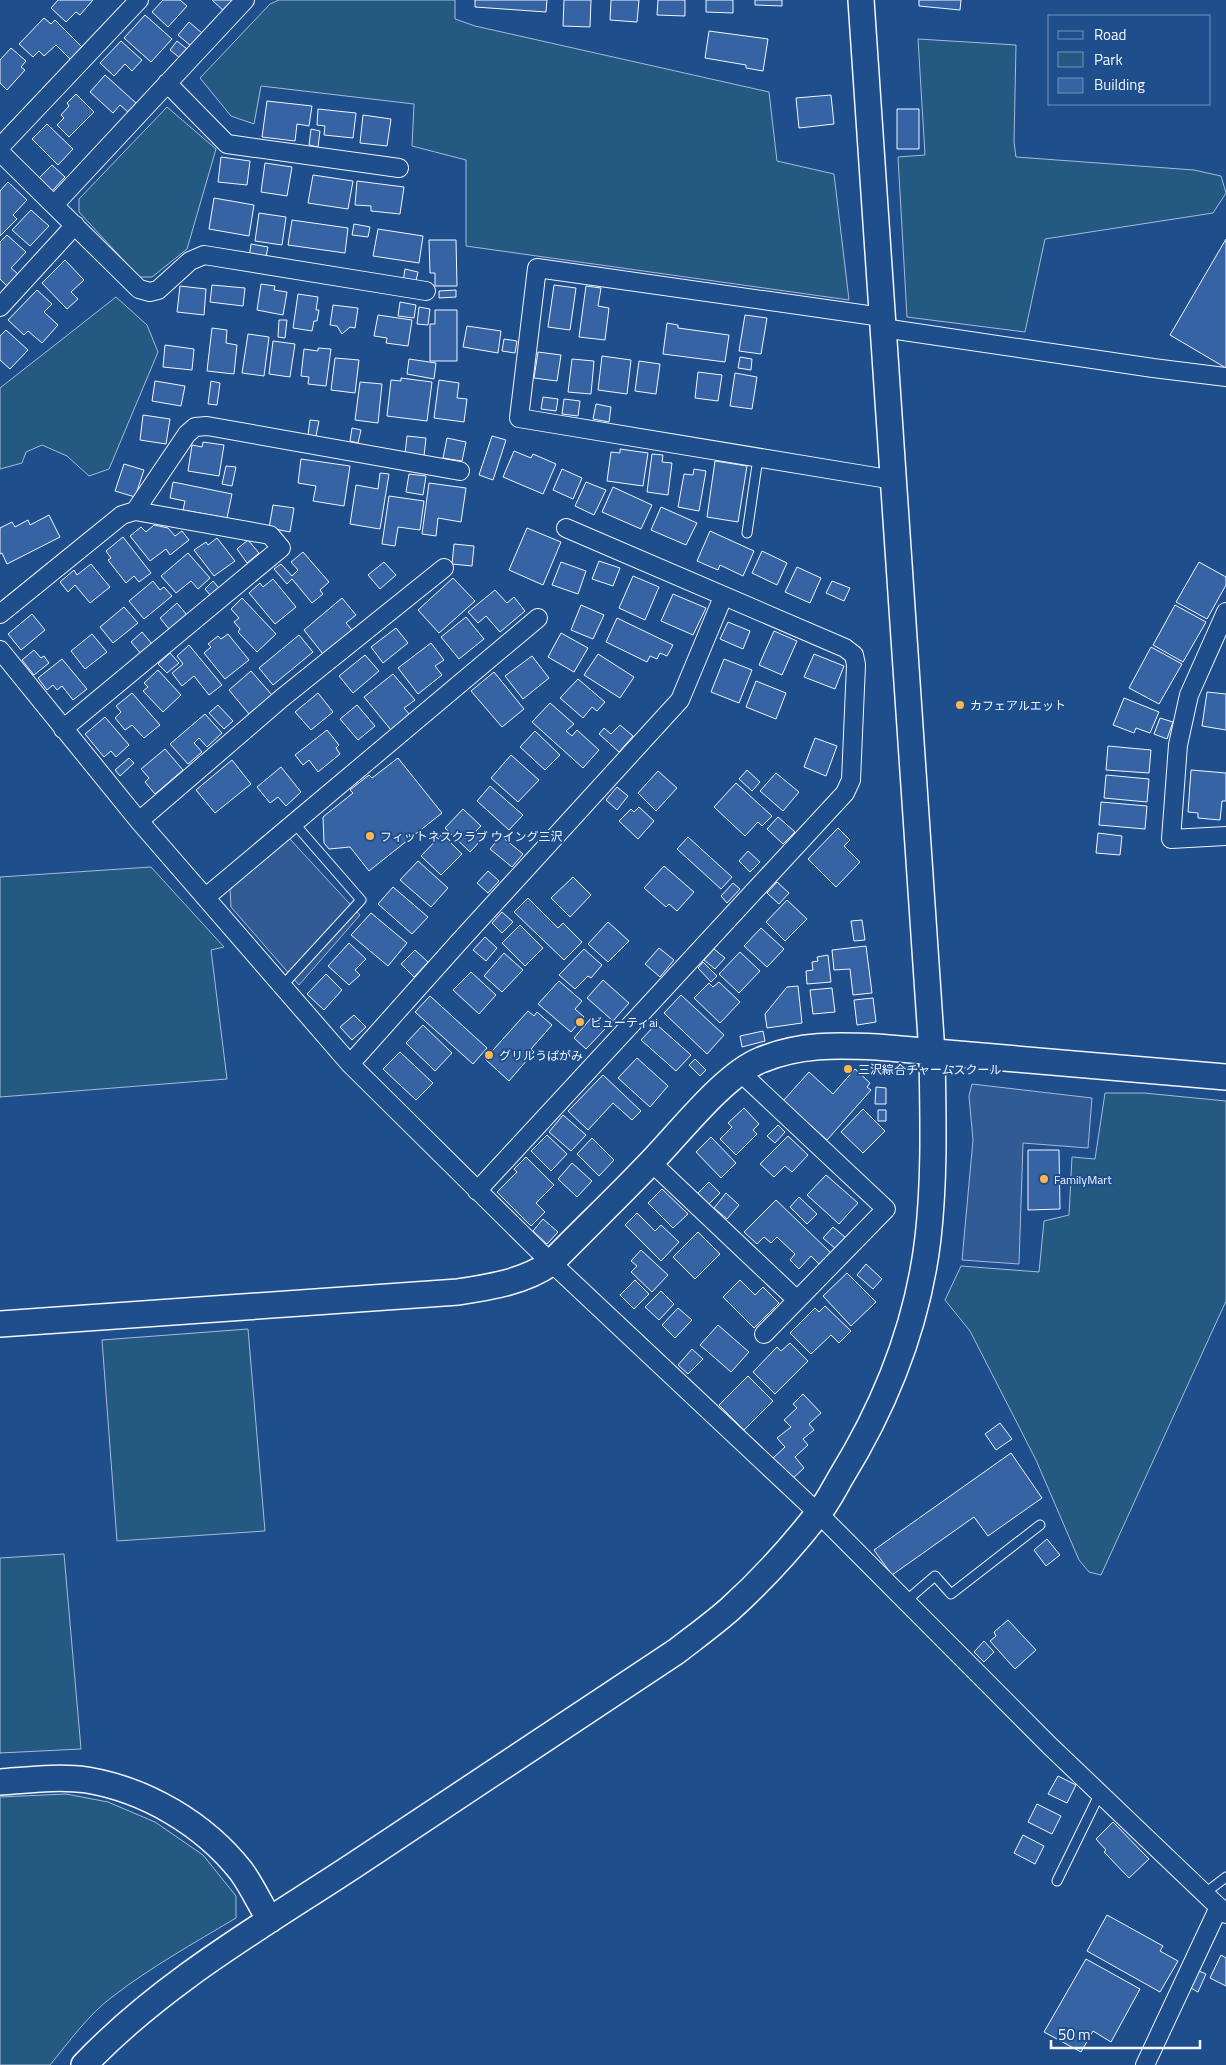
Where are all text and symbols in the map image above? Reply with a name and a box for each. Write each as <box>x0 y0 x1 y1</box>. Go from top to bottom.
legend <box>1048 15 1211 105</box>
text: Road <box>1094 23 1126 46</box>
text: Park <box>1094 48 1123 71</box>
text: Building <box>1094 73 1145 96</box>
place label: カフェアルエット <box>970 696 1066 715</box>
marker: カフェアルエット <box>954 699 966 711</box>
place label: フィットネスクラブ ウイング三沢 <box>380 827 562 846</box>
marker: フィットネスクラブ ウイング三沢 <box>364 830 376 842</box>
place label: ビューティai <box>590 1013 658 1032</box>
marker: ビューティai <box>574 1016 586 1028</box>
place label: グリルうばがみ <box>499 1046 583 1065</box>
marker: グリルうばがみ <box>483 1049 495 1061</box>
place label: 三沢綜合チャームスクール <box>858 1060 1002 1079</box>
marker: 三沢綜合チャームスクール <box>842 1063 854 1075</box>
place label: FamilyMart <box>1054 1170 1112 1189</box>
marker: FamilyMart <box>1038 1173 1050 1185</box>
scale bar <box>1051 2018 1200 2050</box>
text: 50 m <box>1058 2023 1091 2046</box>

